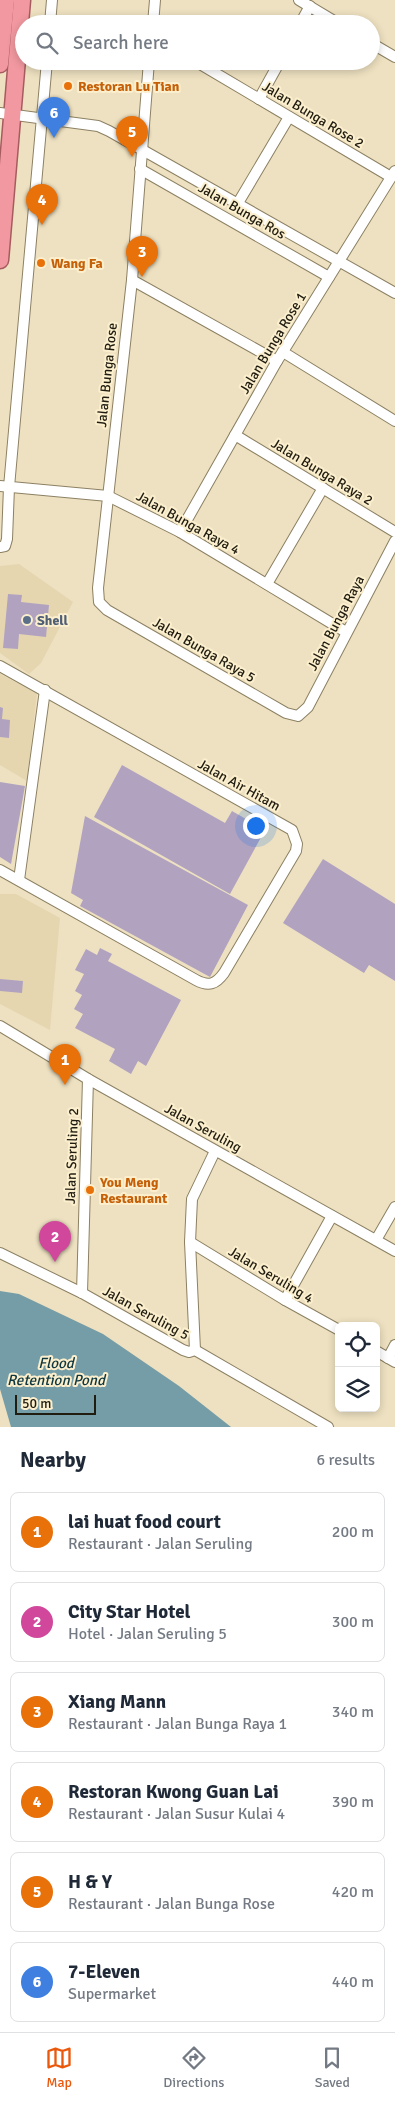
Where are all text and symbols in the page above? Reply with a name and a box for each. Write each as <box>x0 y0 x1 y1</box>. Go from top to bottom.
search box <box>15 15 380 70</box>
icon: search <box>33 29 61 57</box>
text: Search here <box>73 31 169 55</box>
place label: Restoran Lu Tian <box>78 78 180 95</box>
street label: Jalan Bunga Rose 2 <box>259 78 367 152</box>
marker: Restoran Lu Tian <box>62 80 74 92</box>
pin: 6 <box>38 97 70 138</box>
pin: 5 <box>116 116 148 157</box>
street label: Jalan Bunga Ros <box>195 179 289 243</box>
pin: 4 <box>26 184 58 225</box>
pin: 3 <box>126 236 158 277</box>
place label: Wang Fa <box>51 255 103 272</box>
marker: Wang Fa <box>35 257 47 269</box>
street label: Jalan Bunga Rose 1 <box>236 289 310 397</box>
street label: Jalan Bunga Rose <box>93 322 121 428</box>
street label: Jalan Bunga Raya 2 <box>268 435 376 509</box>
street label: Jalan Bunga Raya 4 <box>133 488 243 559</box>
street label: Jalan Bunga Raya <box>304 573 368 673</box>
place label: Shell <box>37 612 69 629</box>
marker: Shell <box>21 614 33 626</box>
street label: Jalan Bunga Raya 5 <box>150 614 258 686</box>
street label: Jalan Air Hitam <box>195 755 283 815</box>
your location <box>243 813 269 839</box>
pin: 1 <box>49 1044 81 1085</box>
street label: Jalan Seruling <box>162 1100 244 1156</box>
street label: Jalan Seruling 2 <box>62 1108 82 1204</box>
place label: You Meng Restaurant <box>99 1174 168 1207</box>
marker: You Meng Restaurant <box>84 1184 96 1196</box>
pin: 2 <box>39 1221 71 1262</box>
street label: Jalan Seruling 4 <box>225 1243 317 1307</box>
street label: Jalan Seruling 5 <box>100 1282 192 1344</box>
map controls <box>335 1322 380 1412</box>
button: locate <box>335 1322 380 1367</box>
water label: Flood Retention Pond <box>7 1354 107 1389</box>
button: layers <box>335 1367 380 1412</box>
scale bar <box>15 1392 96 1415</box>
text: 50 m <box>22 1395 51 1412</box>
text: Nearby <box>20 1447 86 1473</box>
text: 6 results <box>316 1450 375 1470</box>
text: lai huat food court <box>68 1510 221 1534</box>
text: 1 <box>33 1522 41 1542</box>
text: 200 m <box>332 1522 374 1542</box>
text: Restaurant · Jalan Seruling <box>68 1534 253 1554</box>
text: City Star Hotel <box>68 1600 191 1624</box>
text: 2 <box>33 1612 41 1632</box>
text: 300 m <box>332 1612 374 1632</box>
text: Hotel · Jalan Seruling 5 <box>68 1624 227 1644</box>
text: Xiang Mann <box>68 1690 166 1714</box>
text: 3 <box>33 1702 41 1722</box>
text: 340 m <box>332 1702 374 1722</box>
text: Restaurant · Jalan Bunga Raya 1 <box>68 1714 287 1734</box>
text: Restoran Kwong Guan Lai <box>68 1780 279 1804</box>
text: 4 <box>33 1792 41 1812</box>
text: 390 m <box>332 1792 374 1812</box>
text: Restaurant · Jalan Susur Kulai 4 <box>68 1804 285 1824</box>
text: H & Y <box>68 1870 112 1894</box>
text: 5 <box>33 1882 41 1902</box>
text: 420 m <box>332 1882 374 1902</box>
text: Restaurant · Jalan Bunga Rose <box>68 1894 275 1914</box>
text: 7-Eleven <box>68 1960 140 1984</box>
text: 6 <box>33 1972 41 1992</box>
text: 440 m <box>332 1972 374 1992</box>
text: Supermarket <box>68 1984 156 2004</box>
tab: Map <box>45 2044 73 2091</box>
tab: Directions <box>163 2044 224 2091</box>
tab: Saved <box>315 2044 350 2091</box>

